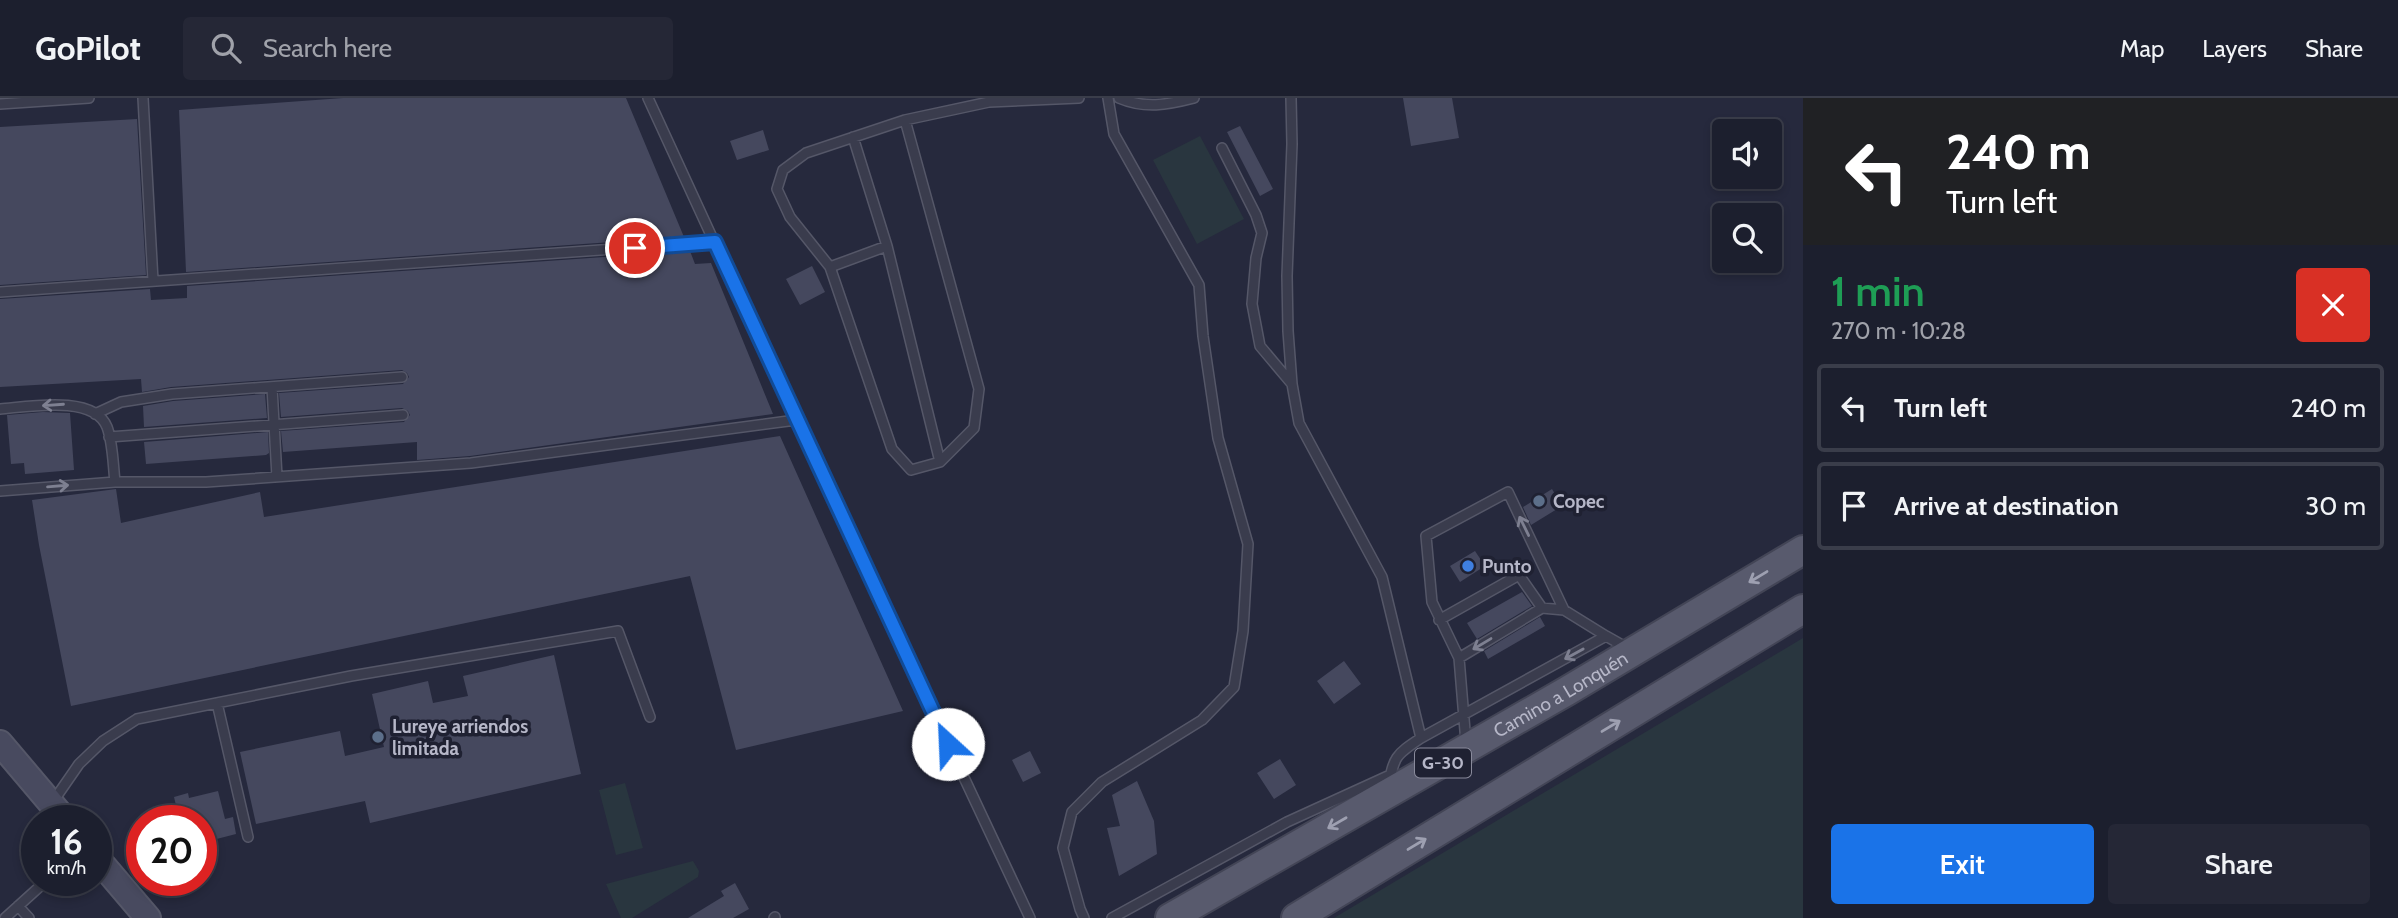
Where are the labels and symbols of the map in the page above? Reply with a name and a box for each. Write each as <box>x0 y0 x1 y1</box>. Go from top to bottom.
pin <box>605 218 665 278</box>
one-way arrow <box>42 399 65 412</box>
one-way arrow <box>46 479 68 492</box>
place label: Copec <box>1553 490 1605 513</box>
marker: Copec <box>1531 493 1547 509</box>
one-way arrow <box>1517 516 1530 537</box>
place label: Punto <box>1482 555 1532 578</box>
marker: Punto <box>1460 558 1476 574</box>
one-way arrow <box>1749 570 1769 584</box>
one-way arrow <box>1472 638 1492 652</box>
street label: Camino a Lonquén <box>1489 646 1632 743</box>
one-way arrow <box>1564 647 1585 661</box>
position arrow <box>911 707 985 781</box>
place label: Lureye arriendos limitada <box>392 715 528 760</box>
one-way arrow <box>1601 719 1621 733</box>
marker: Lureye arriendos limitada <box>370 729 386 745</box>
road number: G-30 <box>1415 748 1471 778</box>
speed limit sign: 20 <box>126 805 217 896</box>
one-way arrow <box>1327 817 1347 831</box>
one-way arrow <box>1407 837 1426 852</box>

